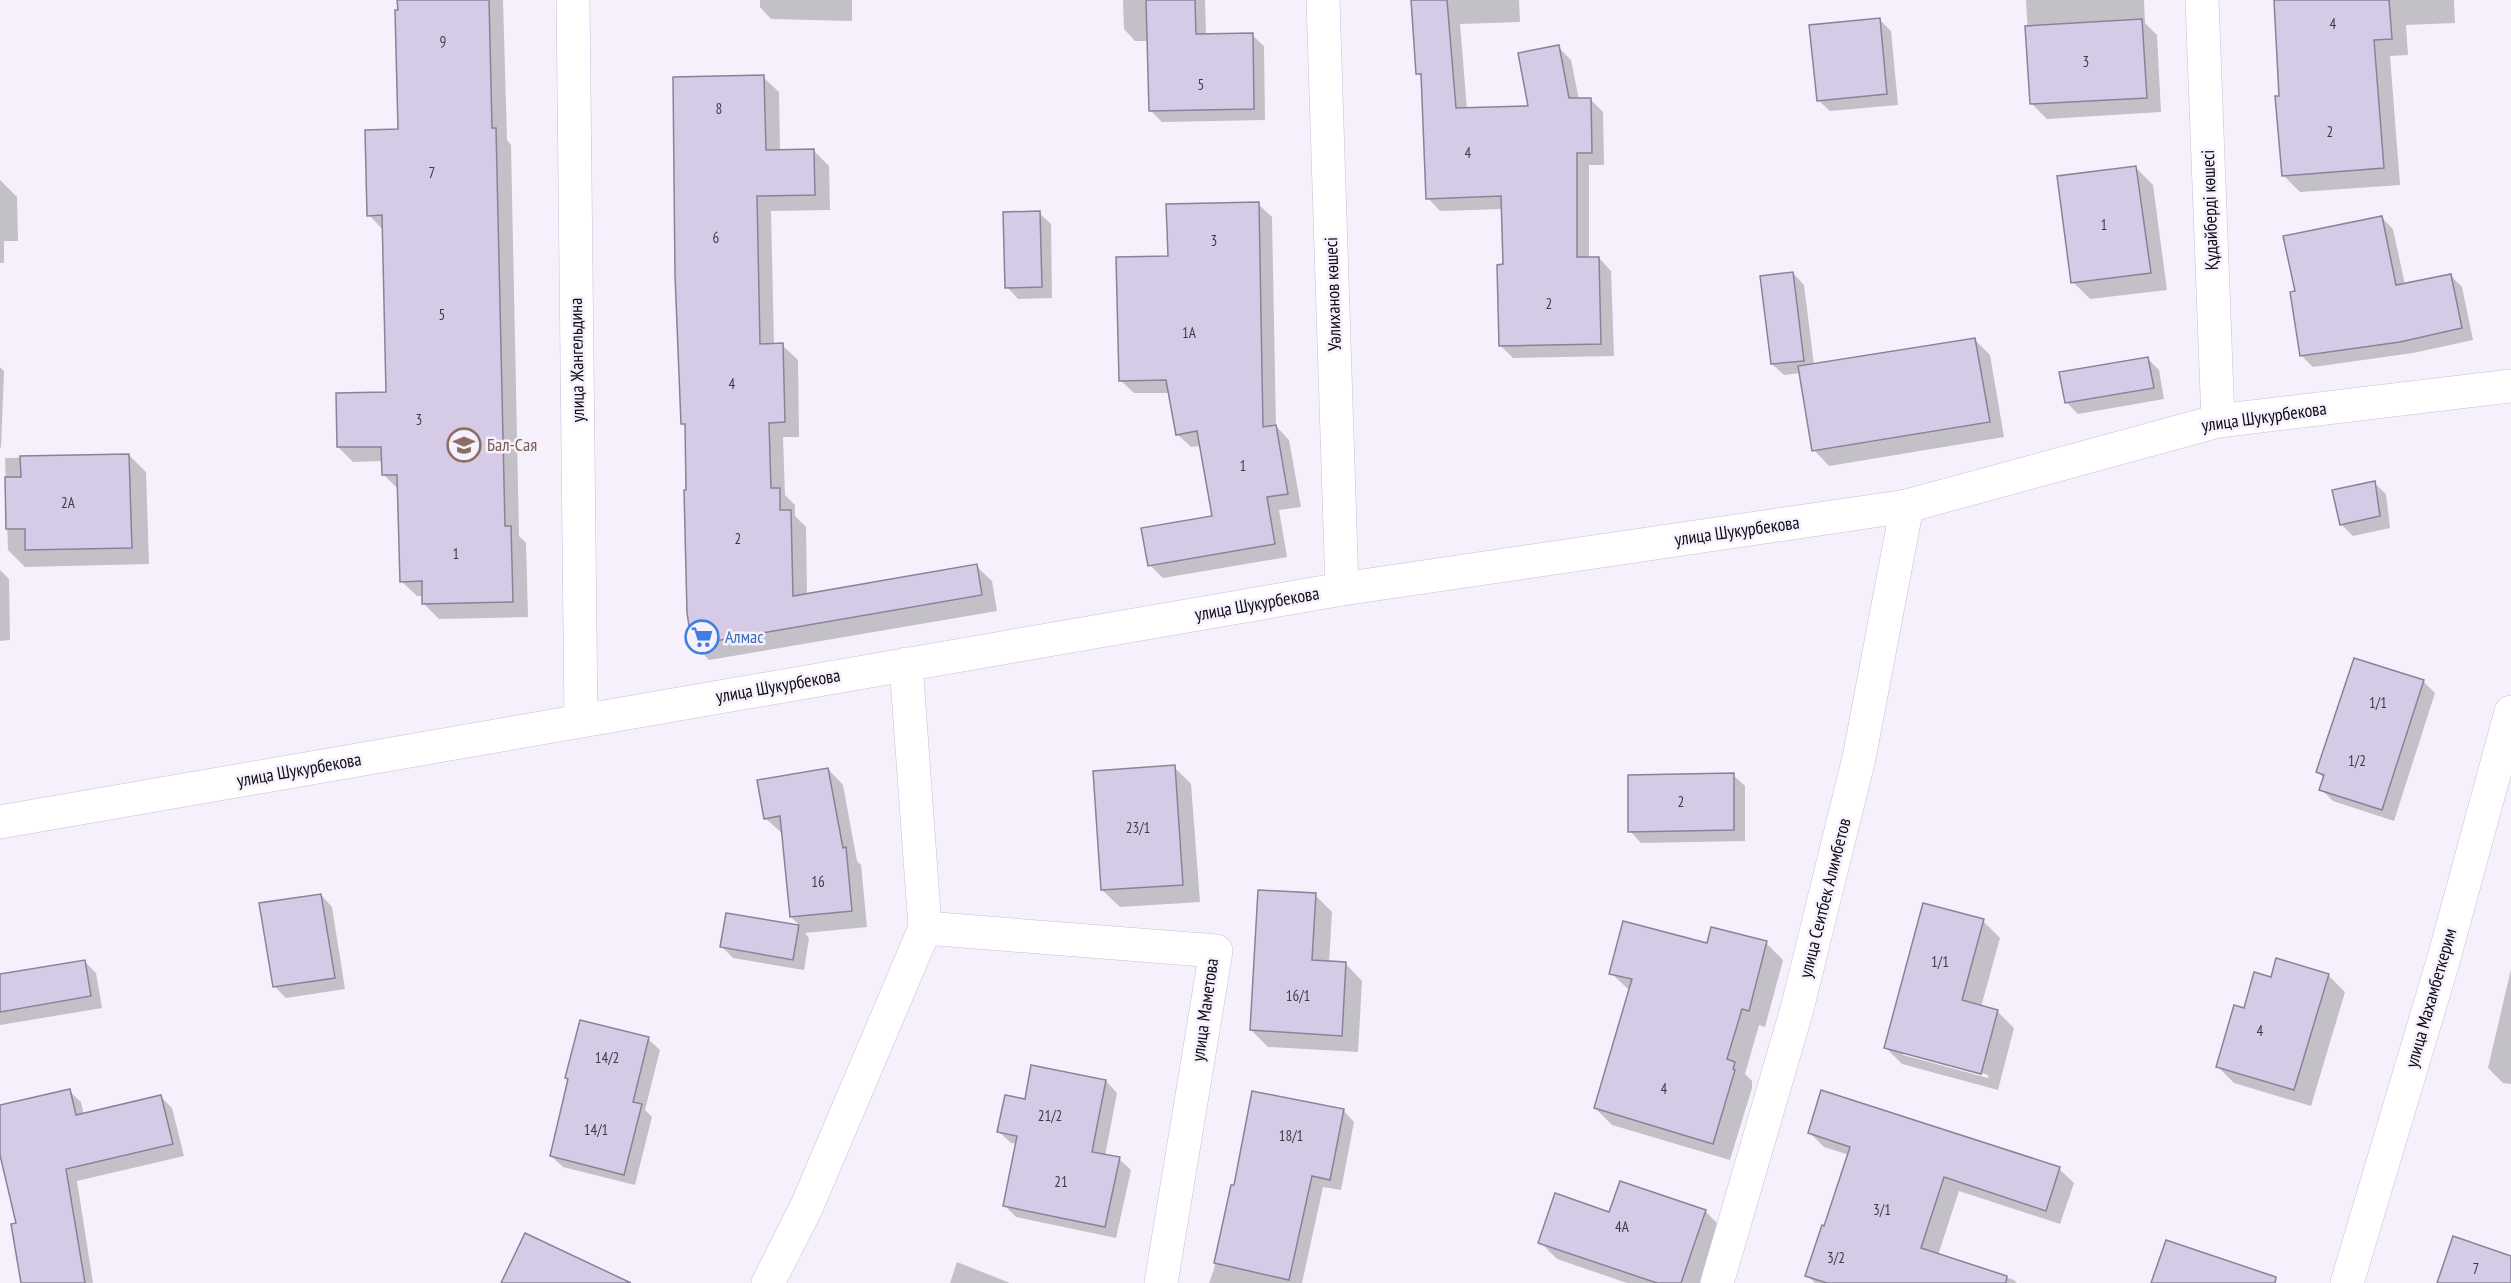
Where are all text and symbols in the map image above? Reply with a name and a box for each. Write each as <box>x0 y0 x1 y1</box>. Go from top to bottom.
house number: 4 <box>2330 14 2337 33</box>
house number: 9 <box>440 32 446 51</box>
house number: 3 <box>2083 52 2089 71</box>
house number: 5 <box>1198 75 1204 94</box>
house number: 8 <box>716 99 722 118</box>
house number: 2 <box>2327 122 2333 141</box>
house number: 4 <box>1465 143 1472 162</box>
street label: Құдайберді көшесі <box>2196 149 2223 271</box>
house number: 7 <box>429 163 435 182</box>
house number: 1 <box>2101 215 2107 234</box>
house number: 6 <box>713 228 720 247</box>
house number: 3 <box>1211 231 1217 250</box>
street label: Уәлиханов көшесі <box>1319 237 1346 351</box>
house number: 2 <box>1546 294 1552 313</box>
street label: улица Жангельдина <box>564 298 589 422</box>
house number: 5 <box>439 305 445 324</box>
house number: 1А <box>1182 323 1197 342</box>
house number: 4 <box>729 374 736 393</box>
street label: улица Шукурбекова <box>2200 396 2328 437</box>
house number: 3 <box>416 410 422 429</box>
school or university icon: Бал-Сая <box>446 427 482 463</box>
place label: Бал-Сая <box>487 433 537 456</box>
house number: 1 <box>1240 456 1246 475</box>
house number: 2А <box>61 493 76 512</box>
street label: улица Шукурбекова <box>1673 510 1801 551</box>
house number: 2 <box>735 529 741 548</box>
house number: 1 <box>453 544 459 563</box>
street label: улица Шукурбекова <box>1193 581 1321 626</box>
supermarket icon: Алмас <box>684 619 720 655</box>
place label: Алмас <box>725 625 764 648</box>
street label: улица Шукурбекова <box>714 663 842 708</box>
house number: 1/1 <box>2369 693 2387 712</box>
street label: улица Шукурбекова <box>235 747 363 792</box>
house number: 1/2 <box>2348 751 2366 770</box>
house number: 2 <box>1678 792 1684 811</box>
street label: улица Сеитбек Алимбетов <box>1794 816 1855 980</box>
house number: 23/1 <box>1126 818 1150 837</box>
house number: 16 <box>811 872 825 891</box>
street label: улица Махамбеткерим <box>2400 926 2461 1070</box>
house number: 1/1 <box>1931 952 1949 971</box>
street label: улица Маметова <box>1186 957 1223 1063</box>
house number: 16/1 <box>1286 986 1310 1005</box>
house number: 4 <box>2257 1021 2264 1040</box>
house number: 14/2 <box>595 1048 619 1067</box>
house number: 4 <box>1661 1079 1668 1098</box>
house number: 21/2 <box>1038 1106 1062 1125</box>
house number: 14/1 <box>584 1120 608 1139</box>
house number: 18/1 <box>1279 1126 1303 1145</box>
house number: 21 <box>1054 1172 1068 1191</box>
house number: 3/1 <box>1873 1200 1891 1219</box>
house number: 4А <box>1615 1217 1630 1236</box>
house number: 3/2 <box>1827 1248 1845 1267</box>
house number: 7 <box>2473 1259 2479 1278</box>

